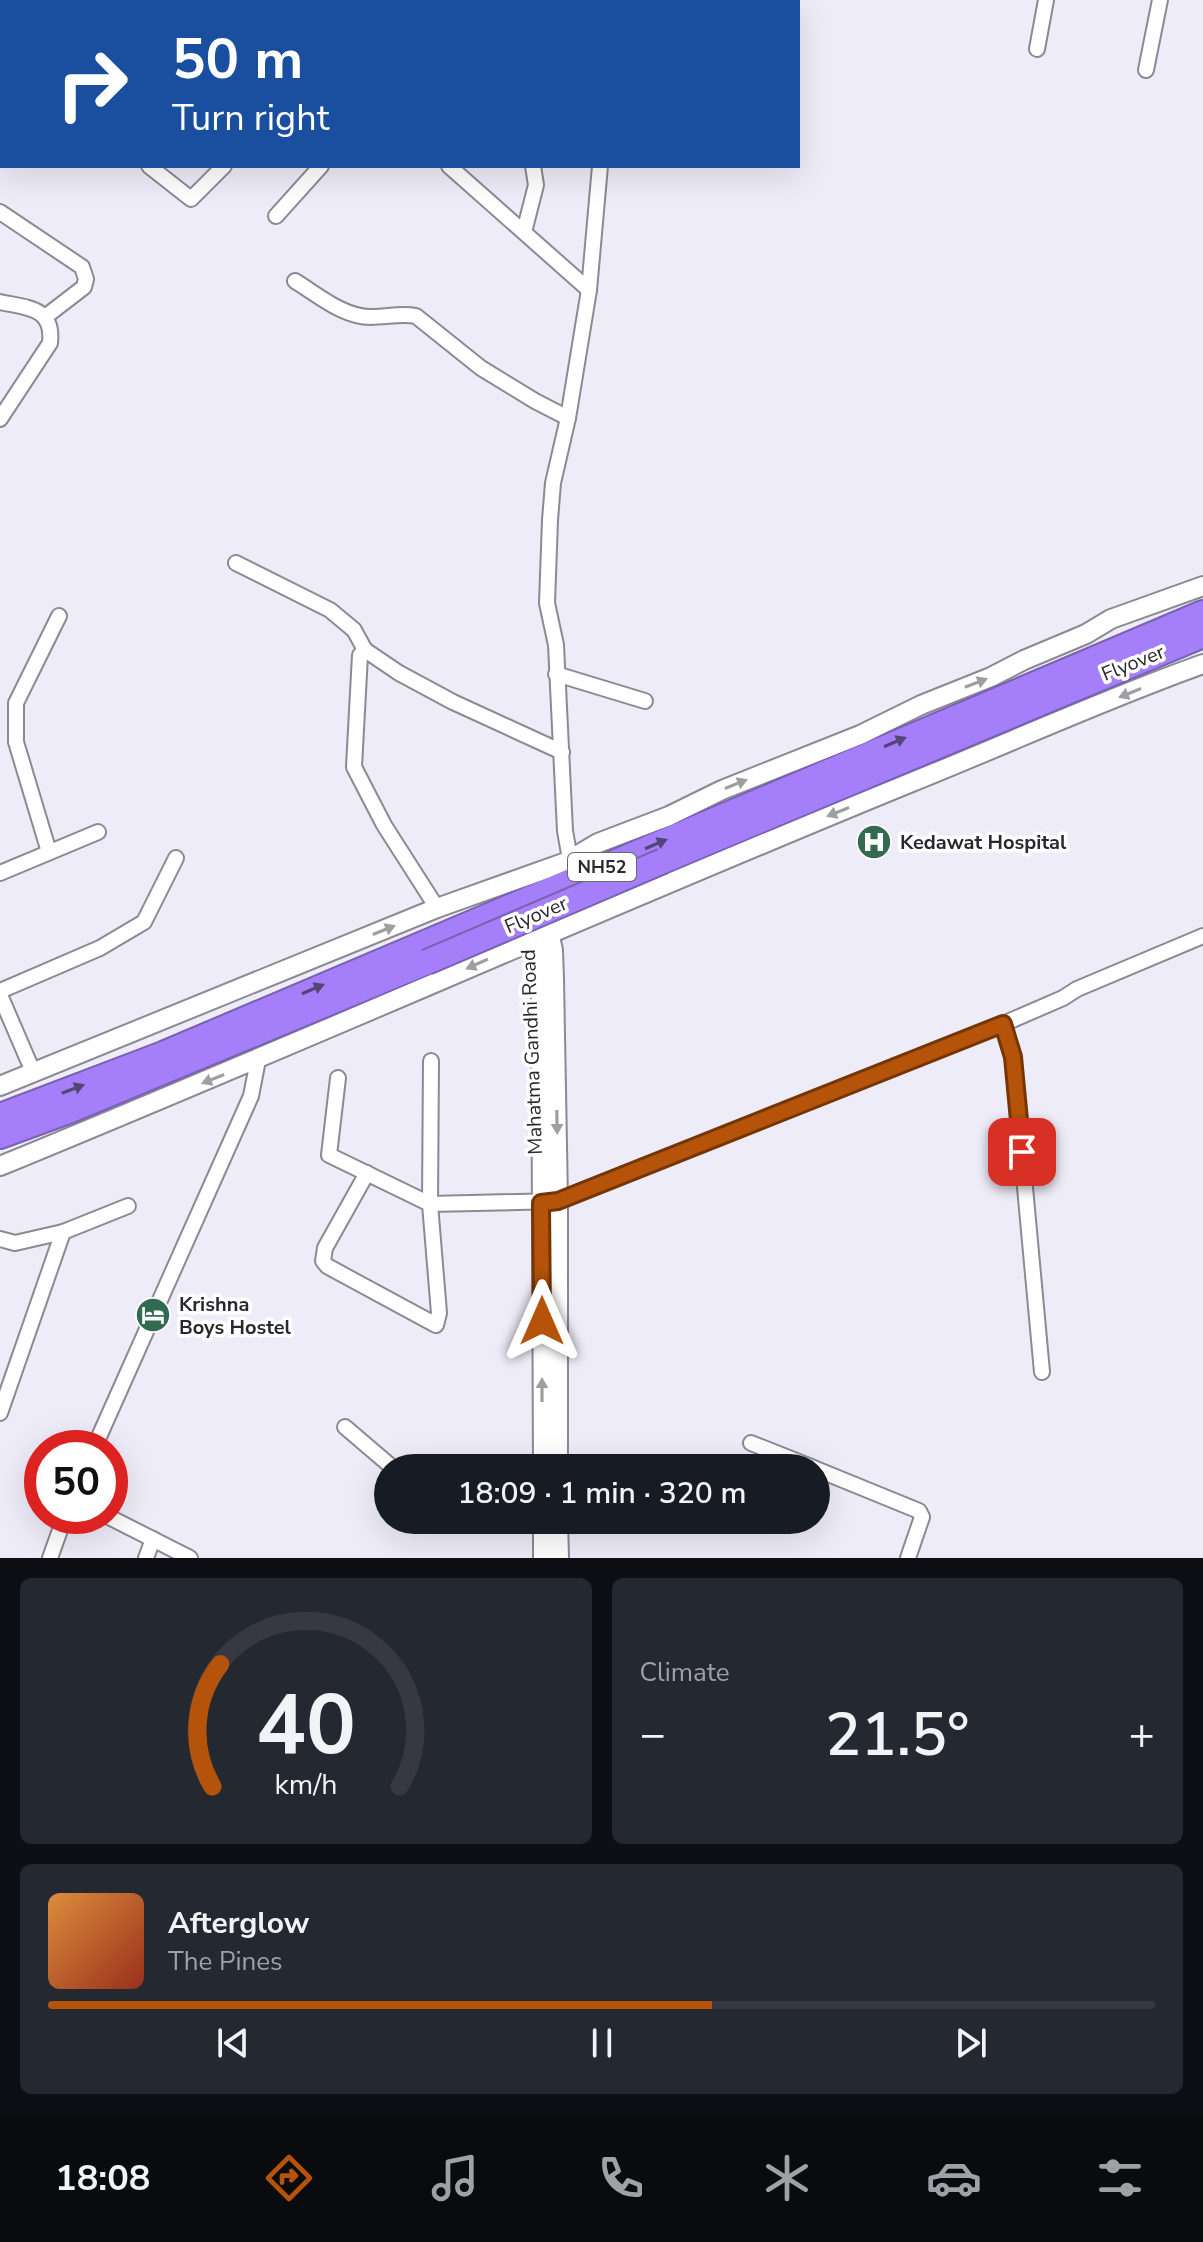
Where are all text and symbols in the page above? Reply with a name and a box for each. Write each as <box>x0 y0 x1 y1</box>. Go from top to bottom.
text: 50 m <box>172 21 303 98</box>
icon: right <box>40 32 144 136</box>
text: Turn right <box>172 94 329 143</box>
street label: Flyover <box>1097 638 1169 688</box>
one-way arrow <box>964 676 988 689</box>
one-way arrow <box>1119 686 1142 699</box>
one-way arrow <box>883 735 907 748</box>
one-way arrow <box>724 777 748 790</box>
one-way arrow <box>826 806 850 819</box>
hospital icon: Kedawat Hospital <box>855 823 893 861</box>
place label: Kedawat Hospital <box>900 829 1067 856</box>
one-way arrow <box>644 837 667 850</box>
road number: NH52 <box>568 853 636 881</box>
street label: Flyover <box>500 890 572 940</box>
one-way arrow <box>372 924 395 937</box>
street label: Mahatma Gandhi Road <box>515 949 549 1155</box>
one-way arrow <box>465 958 489 971</box>
one-way arrow <box>301 983 325 996</box>
one-way arrow <box>201 1073 225 1086</box>
one-way arrow <box>61 1082 85 1095</box>
one-way arrow <box>551 1110 563 1135</box>
pin <box>988 1118 1056 1186</box>
icon: arrive <box>1000 1130 1044 1174</box>
position arrow <box>500 1279 584 1363</box>
place label: Krishna Boys Hostel <box>179 1291 292 1341</box>
hotel icon: Krishna Boys Hostel <box>134 1296 172 1334</box>
one-way arrow <box>536 1377 548 1402</box>
speed limit sign: 50 <box>24 1430 128 1534</box>
text: 18:09 · 1 min · 320 m <box>457 1473 747 1514</box>
text: Climate <box>640 1655 730 1690</box>
text: 40 <box>256 1669 356 1782</box>
text: 21.5° <box>825 1694 970 1776</box>
text: − <box>640 1705 666 1765</box>
text: + <box>1129 1705 1155 1765</box>
text: km/h <box>274 1765 337 1804</box>
text: Afterglow <box>168 1903 309 1944</box>
text: The Pines <box>168 1944 283 1979</box>
icon: previous <box>211 2021 255 2065</box>
icon: pause <box>580 2021 624 2065</box>
icon: next <box>949 2021 993 2065</box>
icon: directions <box>261 2150 317 2206</box>
icon: music <box>427 2150 483 2206</box>
icon: phone <box>593 2150 649 2206</box>
icon: climate <box>759 2150 815 2206</box>
icon: car <box>926 2150 982 2206</box>
icon: filters <box>1092 2150 1148 2206</box>
text: 18:08 <box>55 2154 150 2203</box>

